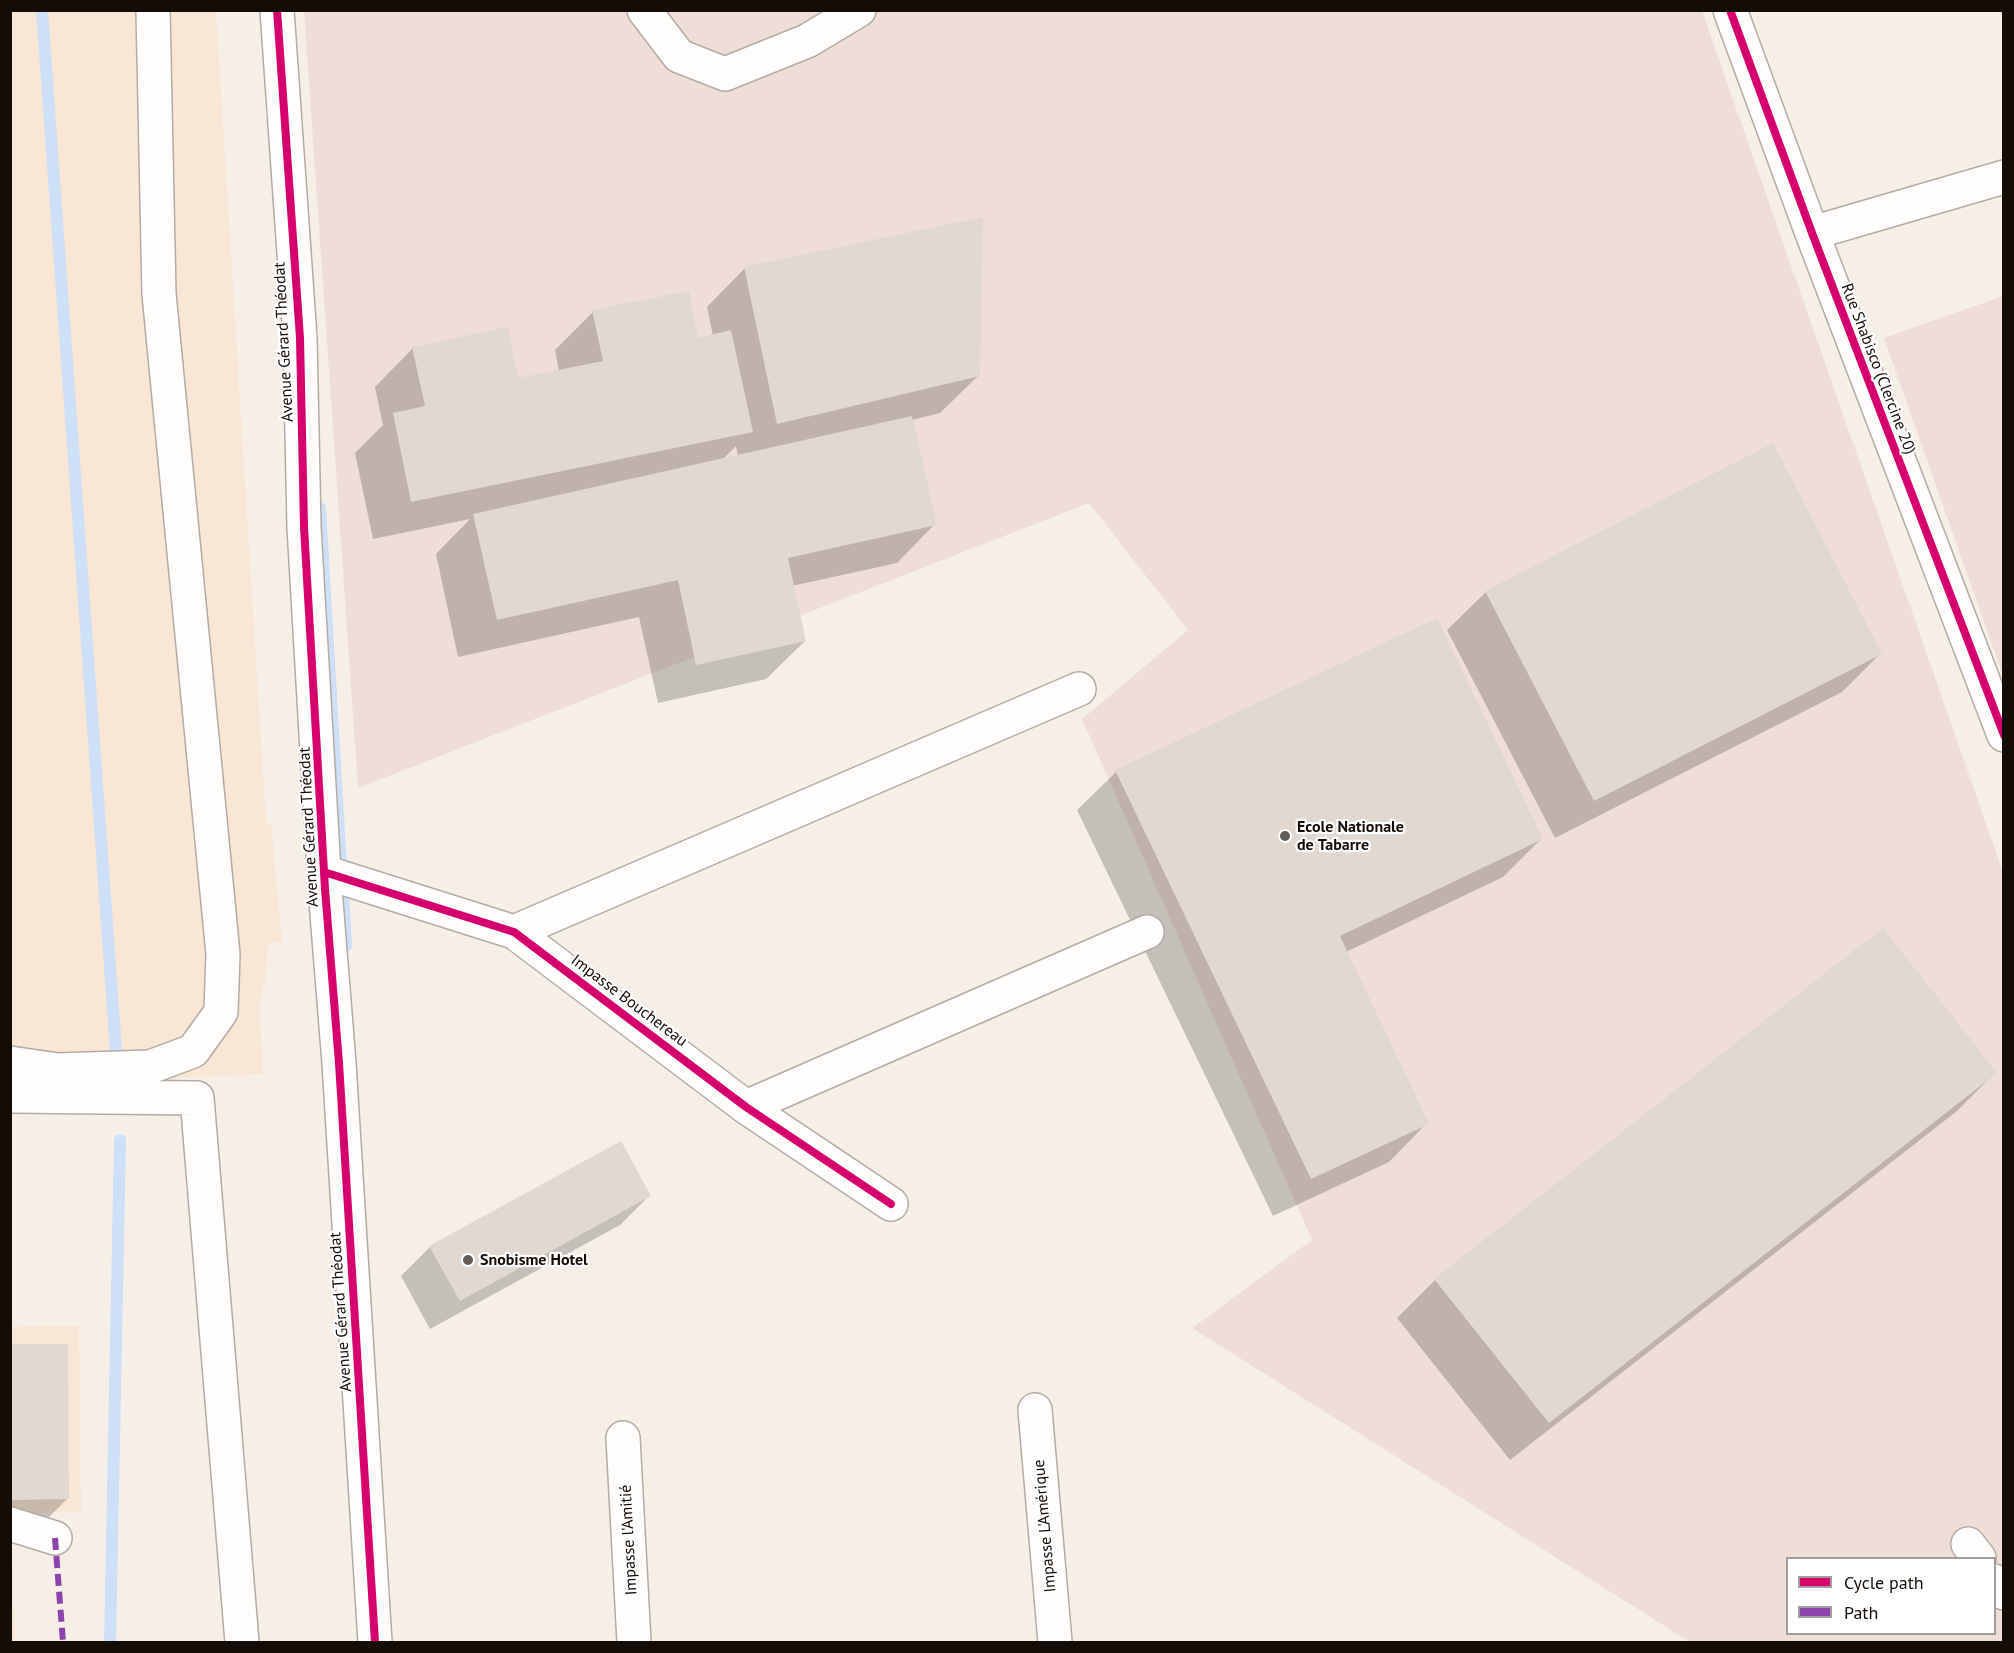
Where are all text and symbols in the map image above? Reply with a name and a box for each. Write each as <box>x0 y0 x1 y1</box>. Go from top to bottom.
street label: Avenue Gérard Théodat <box>270 262 298 422</box>
street label: Rue Shabisco (Clercine 20) <box>1837 281 1919 457</box>
street label: Avenue Gérard Théodat <box>295 747 323 907</box>
place label: Ecole Nationale de Tabarre <box>1297 817 1404 855</box>
marker: Ecole Nationale de Tabarre <box>1278 829 1292 843</box>
street label: Impasse Bouchereau <box>567 951 691 1051</box>
street label: Avenue Gérard Théodat <box>326 1232 356 1392</box>
place label: Snobisme Hotel <box>480 1250 588 1270</box>
marker: Snobisme Hotel <box>461 1253 475 1267</box>
street label: Impasse L'Amérique <box>1030 1459 1060 1593</box>
street label: Impasse l'Amitié <box>617 1484 641 1596</box>
legend <box>1786 1557 1996 1635</box>
text: Cycle path <box>1844 1571 1924 1594</box>
text: Path <box>1844 1601 1878 1624</box>

